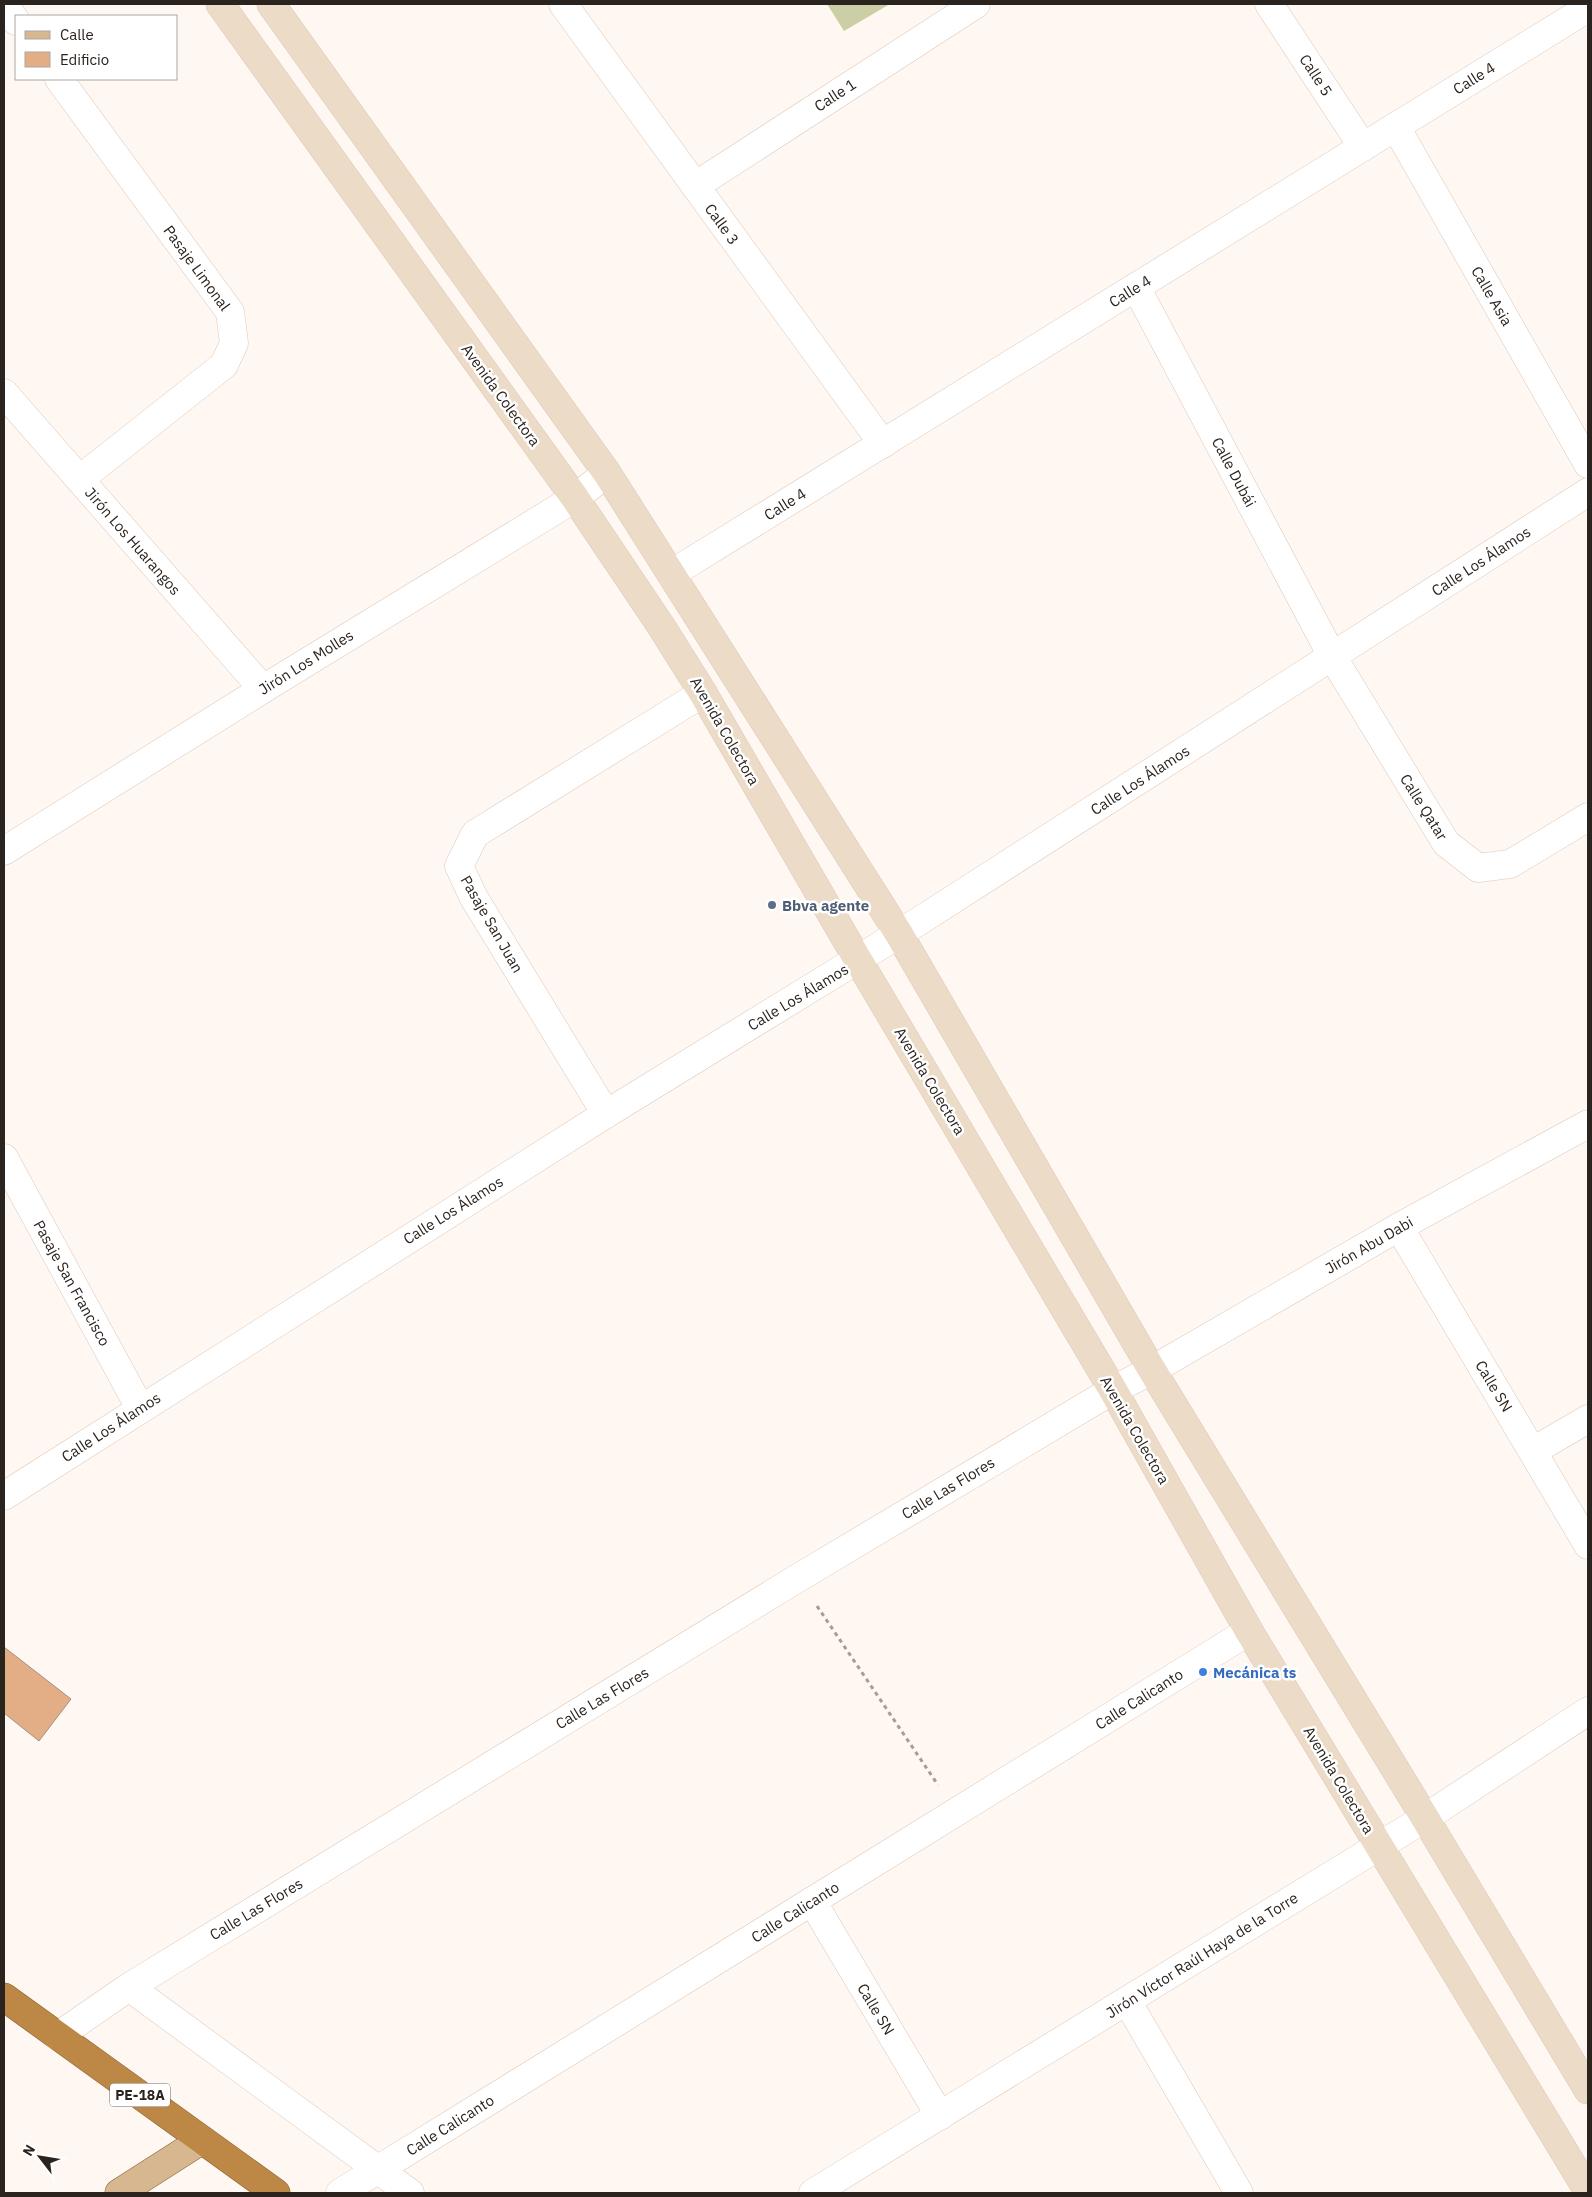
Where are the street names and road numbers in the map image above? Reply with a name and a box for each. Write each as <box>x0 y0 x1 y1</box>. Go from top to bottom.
street label: Calle 5 <box>1295 50 1337 100</box>
street label: Calle 4 <box>1449 58 1499 98</box>
street label: Calle 1 <box>810 74 860 116</box>
street label: Calle 3 <box>701 200 743 248</box>
street label: Pasaje Limonal <box>160 221 234 315</box>
street label: Calle Asia <box>1467 263 1517 329</box>
street label: Calle 4 <box>1105 271 1155 311</box>
street label: Avenida Colectora <box>457 340 545 450</box>
street label: Calle Dubái <box>1208 434 1260 510</box>
street label: Jirón Los Huarangos <box>81 483 185 599</box>
street label: Calle 4 <box>760 484 810 524</box>
street label: Calle Los Álamos <box>1428 522 1534 600</box>
street label: Jirón Los Molles <box>255 625 357 699</box>
street label: Avenida Colectora <box>686 673 764 789</box>
street label: Calle Los Álamos <box>1087 741 1193 819</box>
street label: Calle Qatar <box>1396 770 1452 844</box>
street label: Pasaje San Juan <box>456 872 528 976</box>
street label: Calle Los Álamos <box>744 959 852 1035</box>
street label: Avenida Colectora <box>890 1024 970 1138</box>
street label: Calle Los Álamos <box>399 1172 507 1248</box>
street label: Jirón Abu Dabi <box>1322 1212 1416 1278</box>
street label: Pasaje San Francisco <box>29 1217 115 1349</box>
street label: Calle SN <box>1471 1357 1517 1415</box>
street label: Avenida Colectora <box>1096 1372 1174 1488</box>
street label: Calle Los Álamos <box>58 1388 164 1466</box>
street label: Calle Las Flores <box>898 1453 998 1523</box>
street label: Calle Las Flores <box>552 1663 652 1733</box>
street label: Calle Calicanto <box>1092 1664 1186 1734</box>
street label: Avenida Colectora <box>1299 1723 1379 1837</box>
street label: Calle Las Flores <box>206 1874 306 1944</box>
street label: Calle Calicanto <box>748 1877 842 1947</box>
street label: Jirón Víctor Raúl Haya de la Torre <box>1103 1888 1301 2022</box>
street label: Calle SN <box>853 1980 899 2038</box>
road number: PE-18A <box>110 2084 170 2106</box>
street label: Calle Calicanto <box>403 2090 497 2160</box>

